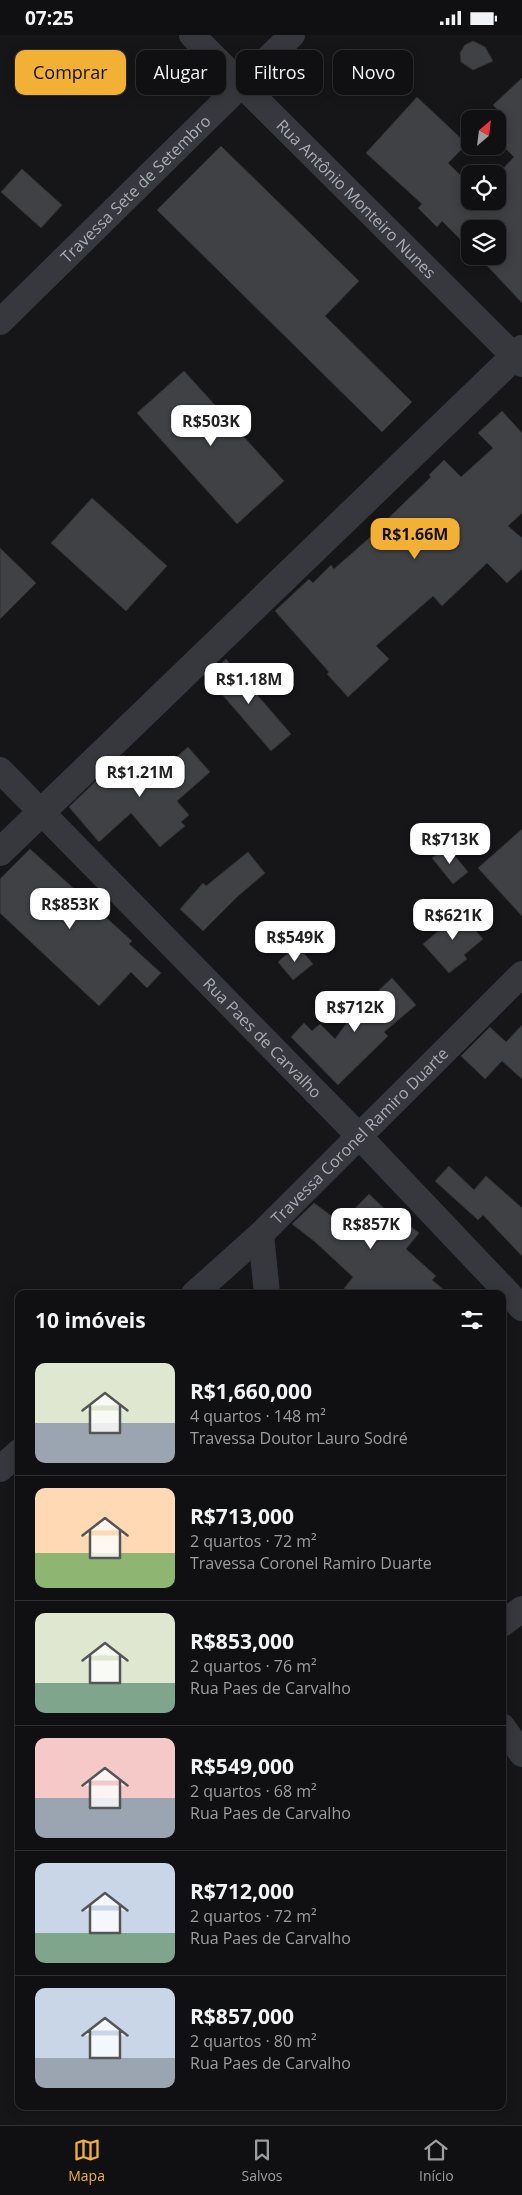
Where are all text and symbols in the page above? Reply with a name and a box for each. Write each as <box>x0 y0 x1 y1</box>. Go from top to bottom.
text: 07:25 <box>25 5 74 31</box>
chip: Comprar <box>15 50 126 95</box>
chip: Alugar <box>136 50 226 95</box>
chip: Filtros <box>236 50 323 95</box>
chip: Novo <box>333 50 413 95</box>
street label: Travessa Sete de Setembro <box>56 110 215 268</box>
north arrow <box>461 110 506 155</box>
map controls <box>461 110 506 265</box>
street label: Rua Antônio Monteiro Nunes <box>272 114 441 283</box>
button: locate <box>461 165 506 210</box>
button: layers <box>461 220 506 265</box>
pin: R$503K <box>170 405 252 447</box>
text: R$503K <box>182 410 240 432</box>
pin: R$1.66M <box>369 517 461 560</box>
text: R$1.66M <box>382 523 448 545</box>
pin: R$1.18M <box>203 663 295 705</box>
text: R$1.18M <box>216 668 282 690</box>
pin: R$1.21M <box>94 755 186 798</box>
text: R$1.21M <box>107 761 173 783</box>
pin: R$713K <box>409 823 491 865</box>
text: R$713K <box>421 828 479 850</box>
pin: R$853K <box>29 887 111 930</box>
text: R$853K <box>41 893 99 915</box>
pin: R$621K <box>412 899 494 941</box>
text: R$621K <box>424 904 482 926</box>
pin: R$549K <box>254 921 336 963</box>
text: R$549K <box>266 926 324 948</box>
street label: Rua Paes de Carvalho <box>198 973 327 1103</box>
pin: R$712K <box>314 991 396 1033</box>
text: R$712K <box>326 996 384 1018</box>
street label: Travessa Coronel Ramiro Duarte <box>266 1043 453 1229</box>
pin: R$857K <box>330 1207 412 1250</box>
text: R$857K <box>342 1213 400 1235</box>
text: 10 imóveis <box>35 1306 146 1334</box>
icon: filters <box>458 1306 486 1334</box>
text: R$1,660,000 <box>190 1377 312 1405</box>
icon: home <box>75 1383 135 1443</box>
text: 4 quartos · 148 m² <box>190 1405 326 1427</box>
text: Travessa Doutor Lauro Sodré <box>190 1427 408 1449</box>
text: R$713,000 <box>190 1502 294 1530</box>
icon: home <box>75 1508 135 1568</box>
text: 2 quartos · 72 m² <box>190 1530 317 1552</box>
text: Travessa Coronel Ramiro Duarte <box>190 1552 432 1574</box>
text: R$853,000 <box>190 1627 294 1655</box>
icon: home <box>75 1633 135 1693</box>
text: 2 quartos · 76 m² <box>190 1655 317 1677</box>
text: Rua Paes de Carvalho <box>190 1677 351 1699</box>
text: R$549,000 <box>190 1752 294 1780</box>
icon: home <box>75 1758 135 1818</box>
text: 2 quartos · 68 m² <box>190 1780 317 1802</box>
text: Rua Paes de Carvalho <box>190 1802 351 1824</box>
text: R$712,000 <box>190 1877 294 1905</box>
icon: home <box>75 1883 135 1943</box>
text: 2 quartos · 72 m² <box>190 1905 317 1927</box>
text: Rua Paes de Carvalho <box>190 1927 351 1949</box>
text: R$857,000 <box>190 2002 294 2030</box>
icon: home <box>75 2008 135 2068</box>
text: 2 quartos · 80 m² <box>190 2030 317 2052</box>
text: Rua Paes de Carvalho <box>190 2052 351 2074</box>
tab: Mapa <box>68 2136 105 2185</box>
tab: Salvos <box>241 2136 283 2185</box>
tab: Início <box>419 2136 454 2185</box>

